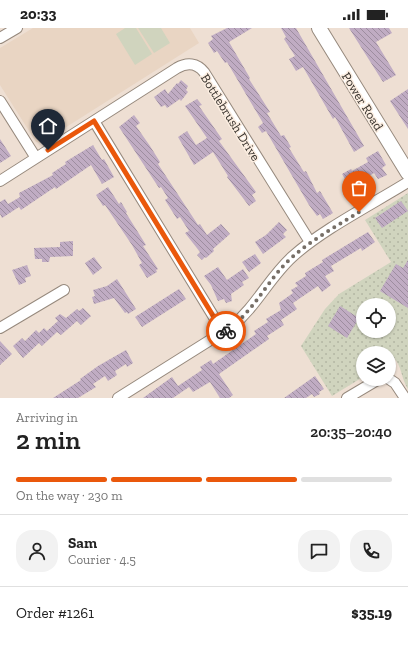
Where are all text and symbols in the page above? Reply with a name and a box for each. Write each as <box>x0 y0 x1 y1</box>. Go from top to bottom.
text: 20:33 <box>20 5 56 23</box>
street label: Power Road <box>339 69 386 133</box>
street label: Bottlebrush Drive <box>198 71 263 164</box>
pin <box>31 109 65 150</box>
icon: home <box>37 115 59 137</box>
pin <box>342 171 376 212</box>
icon: bag <box>348 177 370 199</box>
map controls <box>356 298 396 386</box>
button: locate <box>356 298 396 338</box>
courier <box>206 311 246 351</box>
icon: bike <box>215 320 237 342</box>
button: layers <box>356 346 396 386</box>
text: Arriving in <box>16 410 78 425</box>
text: 20:35–20:40 <box>310 423 392 441</box>
text: 2 min <box>16 424 80 456</box>
text: On the way · 230 m <box>16 488 123 503</box>
button: person <box>16 530 58 572</box>
button: chat <box>298 530 340 572</box>
button: phone <box>350 530 392 572</box>
text: Sam <box>68 534 97 552</box>
text: Courier · 4.5 <box>68 552 136 567</box>
text: Order #1261 <box>16 604 94 622</box>
text: $35.19 <box>351 604 392 622</box>

